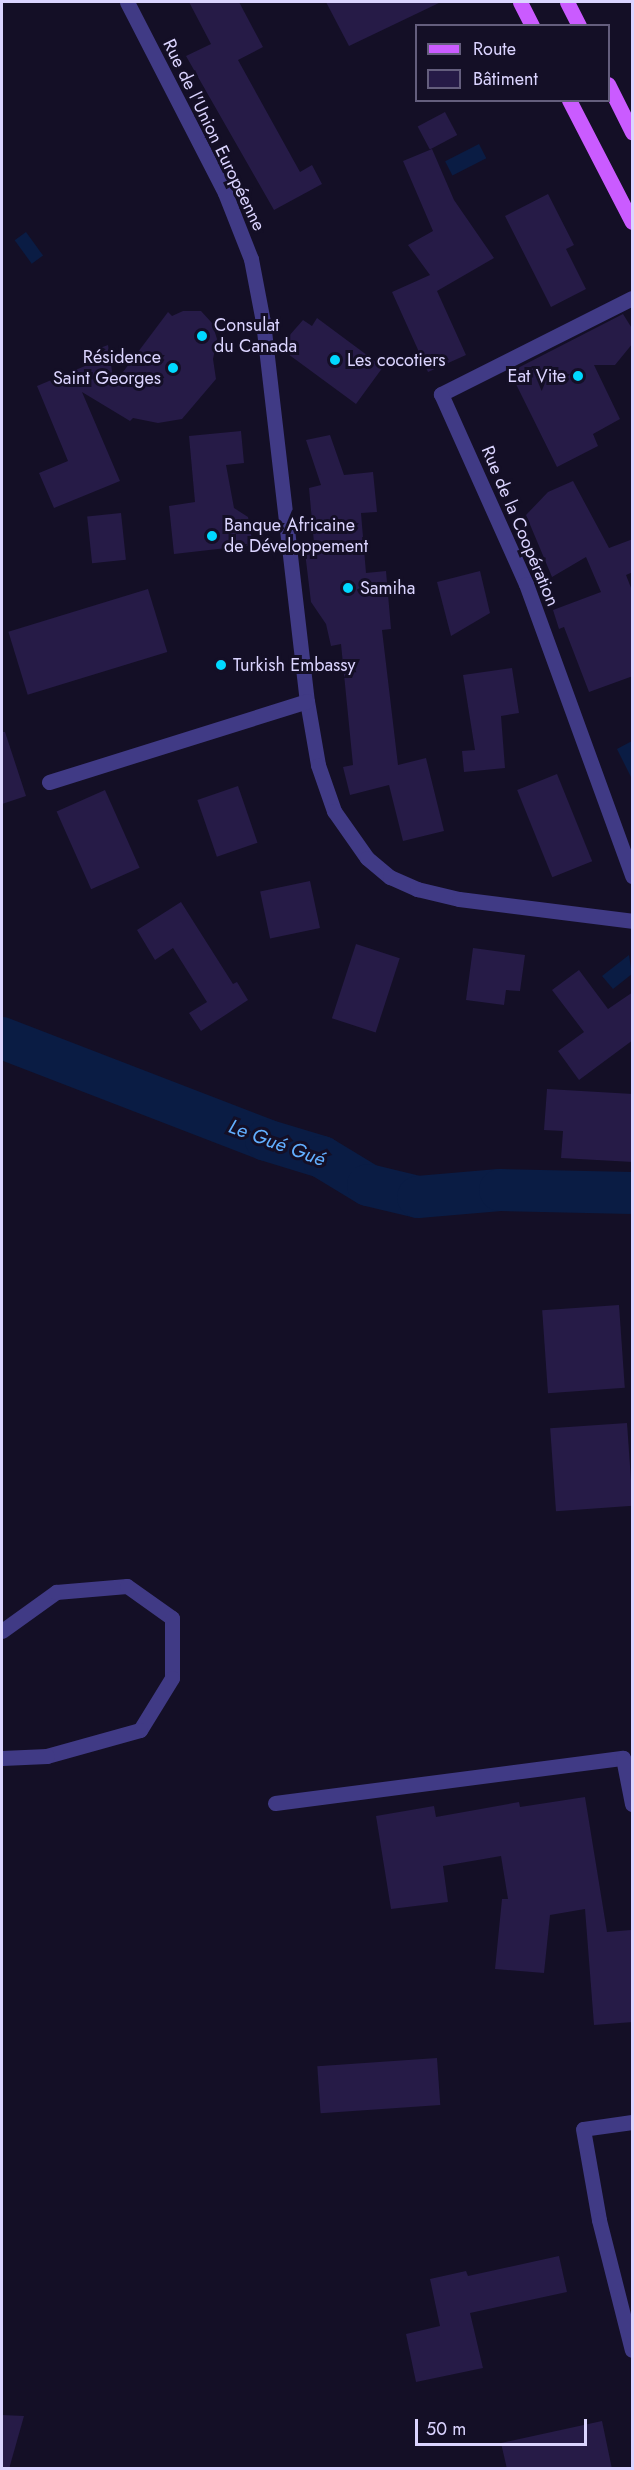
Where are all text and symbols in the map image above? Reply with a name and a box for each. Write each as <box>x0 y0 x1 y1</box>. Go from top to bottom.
legend <box>415 24 610 102</box>
street label: Rue de l'Union Européenne <box>158 36 270 234</box>
text: Route <box>473 36 516 62</box>
text: Bâtiment <box>473 66 538 92</box>
place label: Consulat du Canada <box>214 315 297 358</box>
marker: Consulat du Canada <box>195 329 209 343</box>
place label: Résidence Saint Georges <box>53 347 161 389</box>
place label: Les cocotiers <box>347 349 446 371</box>
marker: Les cocotiers <box>328 353 342 367</box>
marker: Résidence Saint Georges <box>166 361 180 375</box>
place label: Eat Vite <box>508 365 566 387</box>
marker: Eat Vite <box>571 369 585 383</box>
street label: Rue de la Coopération <box>476 443 564 609</box>
place label: Banque Africaine de Développement <box>224 515 368 558</box>
marker: Banque Africaine de Développement <box>205 529 219 543</box>
place label: Samiha <box>360 577 415 599</box>
marker: Samiha <box>341 581 355 595</box>
place label: Turkish Embassy <box>233 654 355 676</box>
marker: Turkish Embassy <box>214 658 228 672</box>
water label: Le Gué Gué <box>225 1114 329 1172</box>
scale bar <box>418 2407 590 2445</box>
text: 50 m <box>426 2416 466 2442</box>

